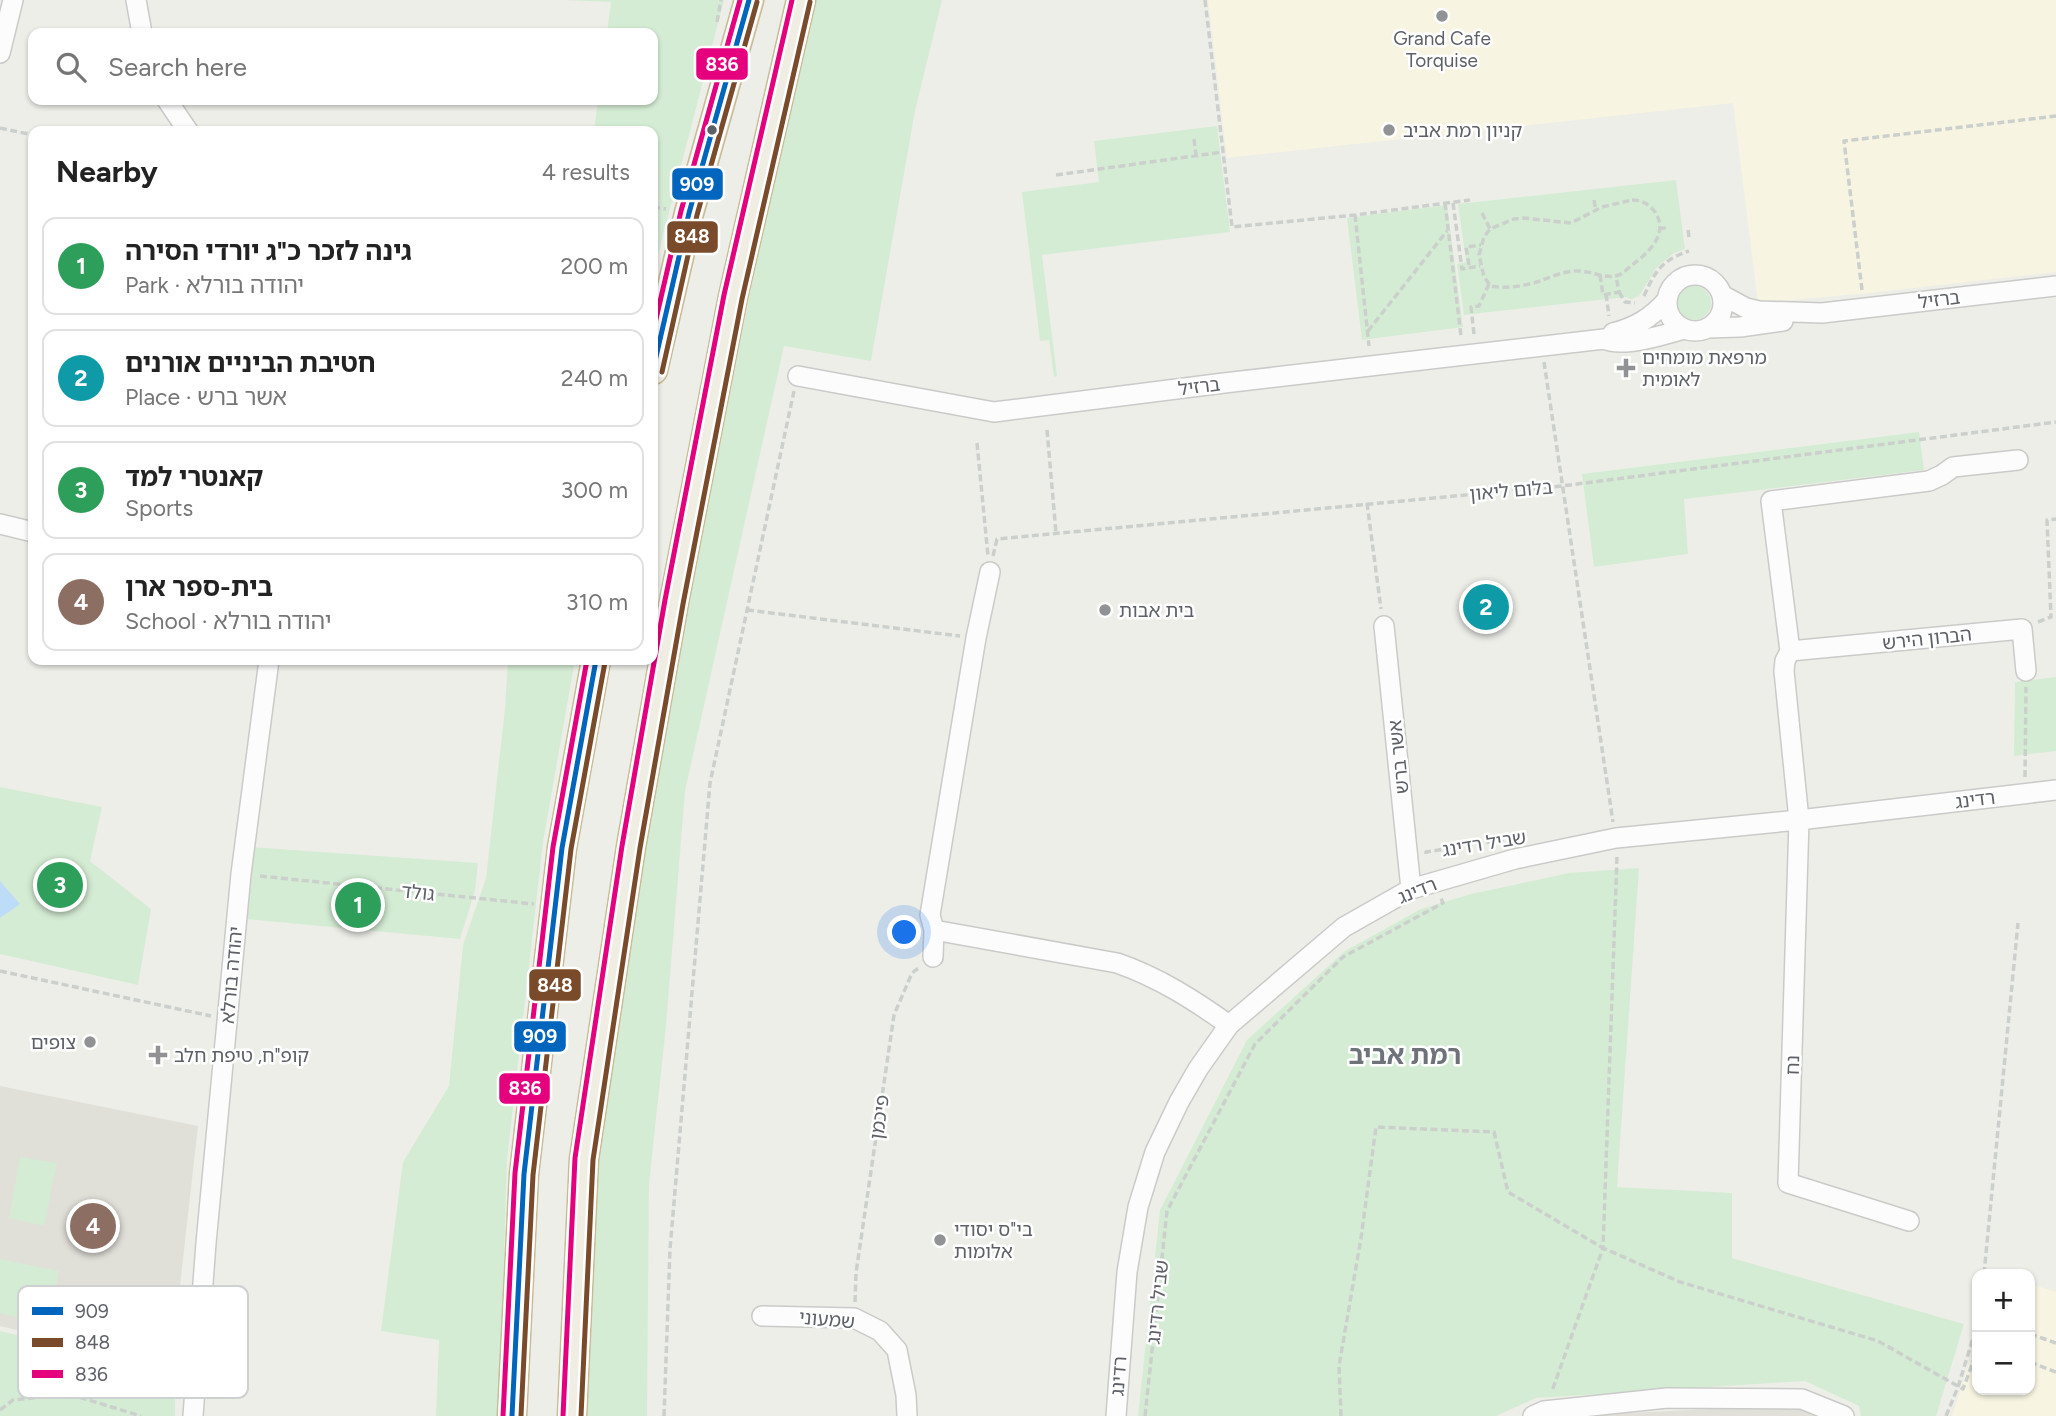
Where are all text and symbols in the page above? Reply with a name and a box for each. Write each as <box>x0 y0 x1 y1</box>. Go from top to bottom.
marker: Grand Cafe Torquise <box>1434 8 1450 24</box>
place label: Grand Cafe Torquise <box>1393 27 1491 72</box>
search box <box>28 28 658 105</box>
line badge: 836 <box>695 47 749 81</box>
icon: search <box>52 48 90 86</box>
text: Search here <box>108 51 247 83</box>
text: 836 <box>705 53 739 76</box>
place label: קניון רמת אביב <box>1403 119 1522 142</box>
marker: קניון רמת אביב <box>1381 122 1397 138</box>
unlabelled marker <box>705 123 719 137</box>
text: Nearby <box>56 153 158 190</box>
text: 4 results <box>542 158 630 186</box>
line badge: 909 <box>671 167 724 201</box>
text: 909 <box>680 173 714 196</box>
line badge: 848 <box>666 220 719 254</box>
text: 848 <box>674 225 710 248</box>
text: גינה לזכר כ"ג יורדי הסירה <box>125 235 412 267</box>
text: 1 <box>76 252 86 280</box>
text: 200 m <box>560 252 628 280</box>
text: Park · יהודה בורלא <box>125 271 304 299</box>
street label: ברזיל <box>1917 285 1961 313</box>
place label: מרפאת מומחים לאומית <box>1642 346 1767 391</box>
text: חטיבת הביניים אורנים <box>125 347 376 379</box>
marker: מרפאת מומחים לאומית <box>1616 358 1636 378</box>
text: 2 <box>74 364 88 392</box>
text: 240 m <box>561 364 628 392</box>
street label: ברזיל <box>1177 372 1221 400</box>
text: Place · אשר ברש <box>125 383 287 411</box>
text: קאנטרי למד <box>125 461 263 493</box>
street label: בלום ליאון <box>1468 475 1554 506</box>
text: 3 <box>75 476 87 504</box>
text: 300 m <box>561 476 628 504</box>
text: Sports <box>125 494 193 522</box>
text: בית-ספר ארן <box>125 571 273 603</box>
pin: 2 <box>1463 581 1509 633</box>
text: 4 <box>74 588 88 616</box>
text: 310 m <box>566 588 628 616</box>
place label: בית אבות <box>1119 599 1195 622</box>
marker: בית אבות <box>1097 602 1113 618</box>
text: School · יהודה בורלא <box>125 607 332 635</box>
street label: הברון הירש <box>1881 622 1973 655</box>
street label: אשר ברש <box>1383 719 1414 795</box>
street label: רדינג <box>1954 786 1996 813</box>
street label: שביל רדינג <box>1440 826 1528 861</box>
pin: 3 <box>37 859 83 911</box>
street label: רדינג <box>1394 872 1440 909</box>
pin: 1 <box>335 879 381 931</box>
street label: גולד <box>400 879 436 906</box>
your location <box>887 915 921 949</box>
street label: יהודה בורלא <box>216 925 247 1025</box>
line badge: 848 <box>528 968 582 1002</box>
text: 848 <box>537 974 573 997</box>
line badge: 909 <box>513 1020 567 1053</box>
text: 909 <box>523 1025 557 1048</box>
place label: צופים <box>31 1031 76 1054</box>
marker: צופים <box>82 1034 98 1050</box>
district label: רמת אביב <box>1349 1039 1461 1071</box>
place label: קופ"ח, טיפת חלב <box>174 1044 309 1067</box>
marker: קופ"ח, טיפת חלב <box>148 1045 168 1065</box>
street label: נח <box>1781 1055 1804 1075</box>
line badge: 836 <box>498 1072 551 1105</box>
text: 836 <box>508 1077 542 1100</box>
street label: פיכמן <box>865 1093 894 1141</box>
pin: 4 <box>70 1200 116 1252</box>
place label: בי"ס יסודי אלומות <box>954 1218 1033 1263</box>
marker: בי"ס יסודי אלומות <box>932 1232 948 1248</box>
street label: שביל רדינג <box>1142 1259 1173 1345</box>
map controls <box>1972 1269 2035 1395</box>
button: + <box>1972 1269 2035 1332</box>
legend <box>18 1286 248 1398</box>
text: 909 <box>75 1300 109 1323</box>
street label: שמעוני <box>798 1306 856 1333</box>
text: 848 <box>75 1331 110 1354</box>
button: − <box>1972 1332 2035 1395</box>
street label: רדינג <box>1106 1355 1131 1397</box>
text: 836 <box>75 1363 108 1386</box>

